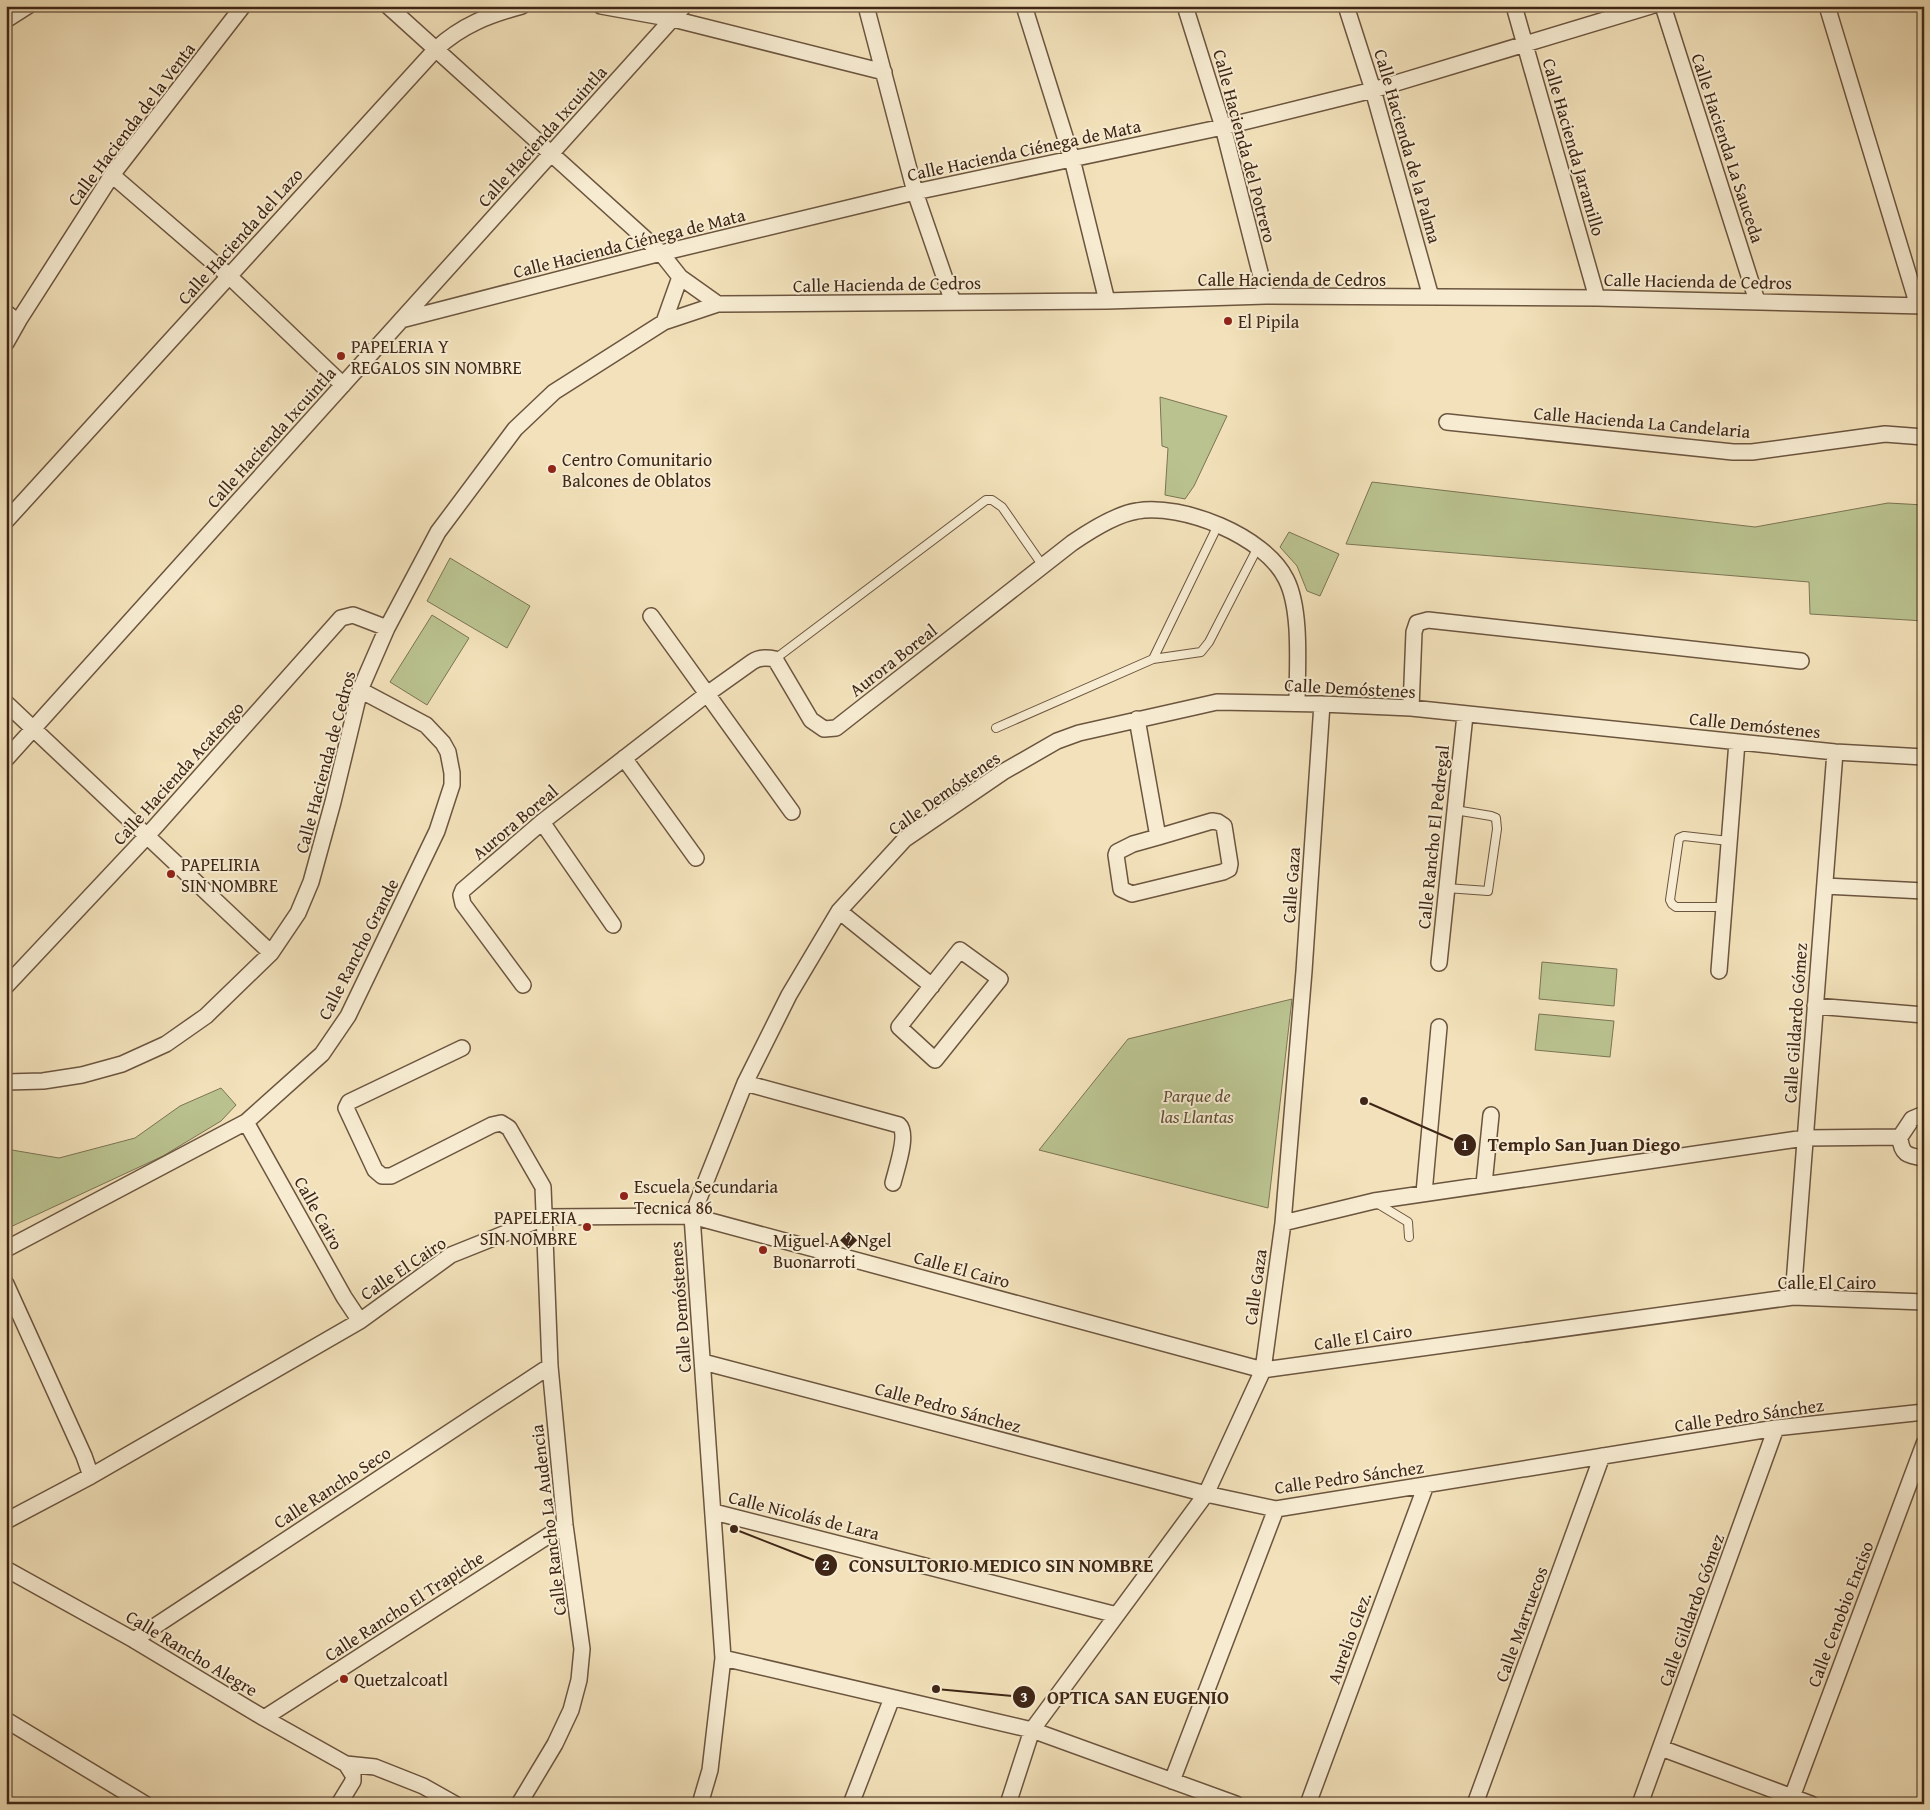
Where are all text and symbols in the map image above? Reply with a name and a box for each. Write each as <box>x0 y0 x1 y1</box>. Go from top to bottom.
street label: Calle Hacienda de la Venta <box>60 36 202 211</box>
street label: Calle Hacienda del Potrero <box>1206 46 1284 246</box>
street label: Calle Hacienda de la Palma <box>1367 46 1449 247</box>
street label: Calle Hacienda La Sauceda <box>1685 50 1772 247</box>
street label: Calle Hacienda Jaramillo <box>1536 55 1612 239</box>
street label: Calle Hacienda Ixcuintla <box>471 59 613 213</box>
street label: Calle Hacienda Ciénega de Mata <box>905 112 1144 188</box>
street label: Calle Hacienda del Lazo <box>171 161 309 311</box>
street label: Calle Hacienda Ciénega de Mata <box>510 201 748 285</box>
street label: Calle Hacienda de Cedros <box>1198 266 1386 293</box>
street label: Calle Hacienda de Cedros <box>1604 266 1792 296</box>
street label: Calle Hacienda de Cedros <box>793 269 981 299</box>
place label: El Pipila <box>1238 308 1300 335</box>
marker: El Pipila <box>1222 315 1234 327</box>
place label: PAPELERIA Y REGALOS SIN NOMBRE <box>351 333 522 381</box>
marker: PAPELERIA Y REGALOS SIN NOMBRE <box>335 350 347 362</box>
street label: Calle Hacienda Ixcuintla <box>200 360 342 514</box>
street label: Calle Hacienda La Candelaria <box>1533 399 1752 445</box>
place label: Centro Comunitario Balcones de Oblatos <box>562 446 712 494</box>
marker: Centro Comunitario Balcones de Oblatos <box>546 463 558 475</box>
street label: Aurora Boreal <box>843 617 943 703</box>
street label: Calle Hacienda de Cedros <box>288 668 362 856</box>
street label: Calle Demóstenes <box>1284 671 1416 705</box>
street label: Calle Hacienda Acatengo <box>106 695 250 851</box>
street label: Calle Demóstenes <box>1688 705 1822 745</box>
street label: Calle Demóstenes <box>882 744 1006 842</box>
street label: Calle Rancho El Pedregal <box>1410 744 1456 930</box>
street label: Aurora Boreal <box>466 778 564 866</box>
street label: Calle Gaza <box>1275 846 1307 924</box>
place label: PAPELIRIA SIN NOMBRE <box>181 851 278 899</box>
marker: PAPELIRIA SIN NOMBRE <box>165 868 177 880</box>
street label: Calle Rancho Grande <box>311 874 405 1024</box>
street label: Calle Gildardo Gómez <box>1776 942 1814 1104</box>
park label: Parque de las Llantas <box>1160 1082 1234 1130</box>
callout: Templo San Juan Diego <box>1453 1128 1690 1162</box>
text: Templo San Juan Diego <box>1488 1130 1680 1158</box>
text: 1 <box>1461 1134 1469 1155</box>
street label: Calle Cairo <box>288 1171 350 1255</box>
place label: Escuela Secundaria Tecnica 86 <box>634 1173 779 1221</box>
marker: Escuela Secundaria Tecnica 86 <box>618 1190 630 1202</box>
place label: PAPELERIA SIN NOMBRE <box>480 1204 577 1252</box>
marker: PAPELERIA SIN NOMBRE <box>581 1221 593 1233</box>
place label: Miguel A�Ngel Buonarroti <box>773 1227 891 1275</box>
street label: Calle El Cairo <box>355 1229 451 1307</box>
street label: Calle Demóstenes <box>662 1240 698 1374</box>
street label: Calle El Cairo <box>911 1243 1013 1295</box>
marker: Miguel A�Ngel Buonarroti <box>757 1244 769 1256</box>
street label: Calle Gaza <box>1236 1247 1274 1327</box>
street label: Calle El Cairo <box>1778 1269 1876 1296</box>
street label: Calle El Cairo <box>1312 1317 1414 1357</box>
street label: Calle Pedro Sánchez <box>872 1375 1024 1440</box>
street label: Calle Pedro Sánchez <box>1673 1391 1825 1439</box>
street label: Calle Rancho La Audencia <box>523 1422 573 1617</box>
street label: Calle Rancho Seco <box>268 1439 396 1535</box>
street label: Calle Pedro Sánchez <box>1273 1453 1425 1501</box>
street label: Calle Nicolás de Lara <box>726 1483 883 1547</box>
street label: Calle Gildardo Gómez <box>1651 1530 1731 1690</box>
street label: Calle Cenobio Enciso <box>1800 1537 1880 1691</box>
street label: Calle Rancho El Trapiche <box>319 1544 489 1668</box>
callout: CONSULTORIO MEDICO SIN NOMBRE <box>813 1548 1163 1582</box>
text: CONSULTORIO MEDICO SIN NOMBRE <box>849 1551 1153 1579</box>
text: 2 <box>822 1554 830 1575</box>
street label: Calle Marruecos <box>1488 1562 1554 1686</box>
street label: Aurelio Glez. <box>1320 1588 1378 1688</box>
street label: Calle Rancho Alegre <box>121 1603 263 1703</box>
place label: Quetzalcoatl <box>354 1666 448 1693</box>
marker: Quetzalcoatl <box>338 1673 350 1685</box>
callout: OPTICA SAN EUGENIO <box>1012 1680 1239 1714</box>
text: OPTICA SAN EUGENIO <box>1047 1683 1229 1711</box>
text: 3 <box>1020 1686 1028 1707</box>

